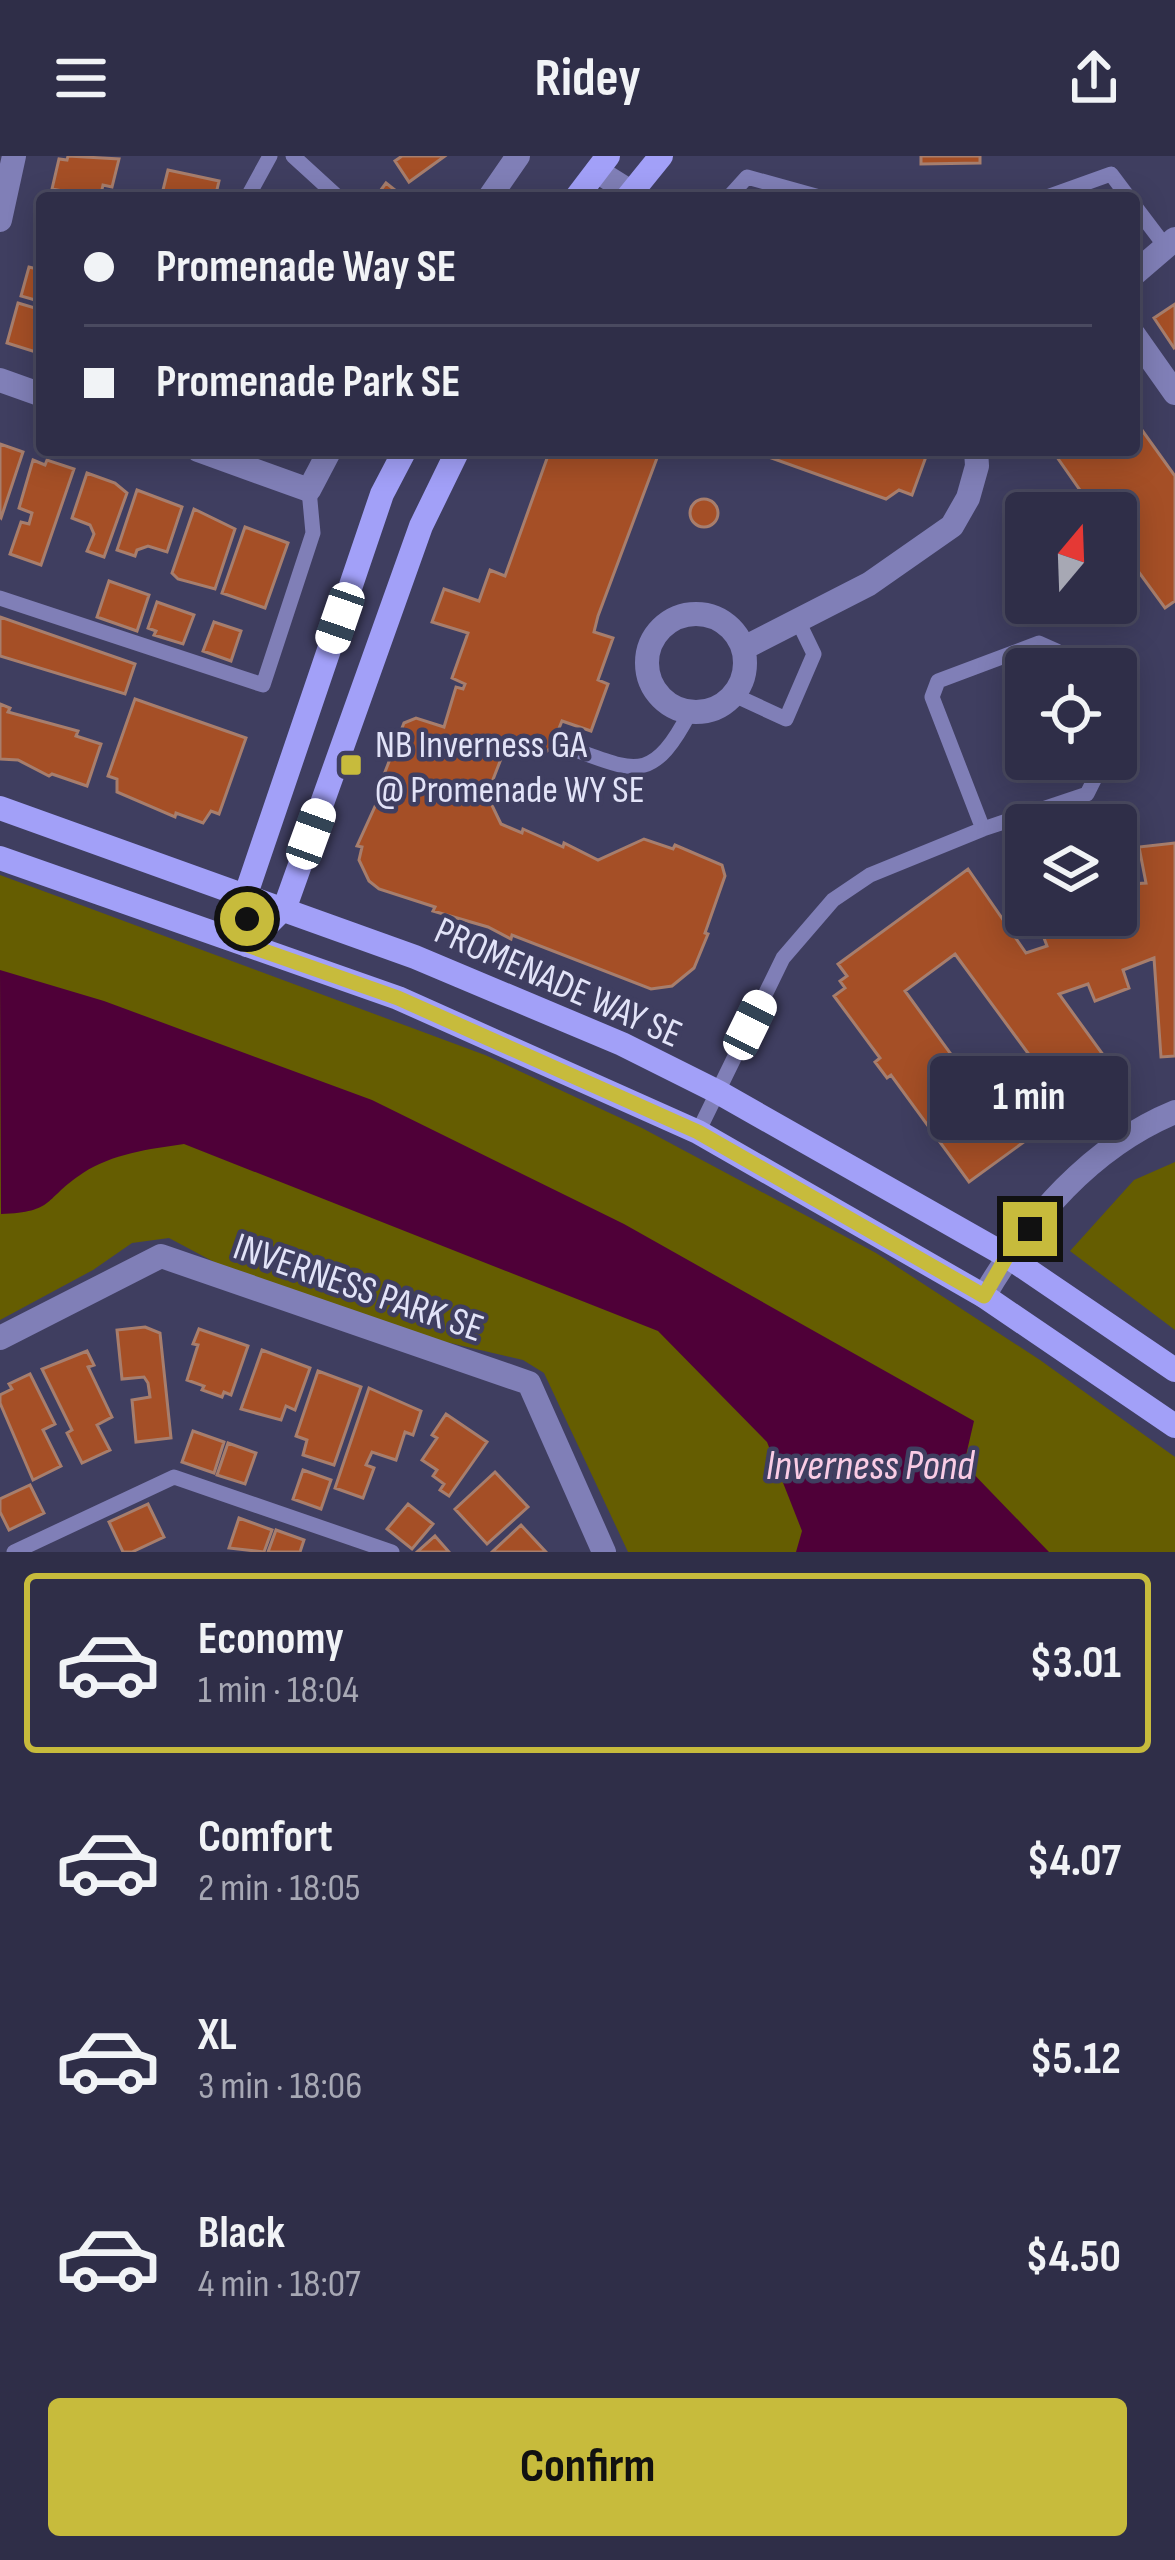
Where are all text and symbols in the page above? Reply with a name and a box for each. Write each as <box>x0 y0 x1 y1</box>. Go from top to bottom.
icon: menu <box>48 45 114 111</box>
icon: share <box>1061 45 1127 111</box>
text: Ridey <box>534 46 641 111</box>
text: Promenade Way SE <box>156 240 456 295</box>
text: Promenade Park SE <box>156 355 461 410</box>
north arrow <box>1005 492 1137 624</box>
map controls <box>1005 492 1137 936</box>
car <box>311 578 369 658</box>
button: locate <box>1005 648 1137 780</box>
place label: NB Inverness GA @ Promenade WY SE <box>375 722 645 814</box>
marker: NB Inverness GA @ Promenade WY SE <box>338 752 364 778</box>
car <box>282 794 340 874</box>
button: layers <box>1005 804 1137 936</box>
route start <box>220 892 274 946</box>
street label: PROMENADE WAY SE <box>427 908 689 1059</box>
car <box>718 985 782 1065</box>
callout: 1 min <box>931 1055 1129 1139</box>
text: 1 min <box>993 1074 1065 1121</box>
route end <box>1003 1202 1057 1256</box>
street label: INVERNESS PARK SE <box>227 1224 489 1353</box>
water label: Inverness Pond <box>766 1441 976 1492</box>
icon: car <box>54 1609 162 1717</box>
text: Economy <box>198 1612 344 1667</box>
text: $3.01 <box>1030 1636 1121 1691</box>
text: 1 min · 18:04 <box>198 1667 359 1714</box>
icon: car <box>54 1807 162 1915</box>
text: Comfort <box>198 1810 333 1865</box>
text: $4.07 <box>1027 1834 1121 1889</box>
text: 2 min · 18:05 <box>198 1865 361 1912</box>
icon: car <box>54 2005 162 2113</box>
text: XL <box>198 2008 237 2063</box>
text: $5.12 <box>1030 2032 1121 2087</box>
text: 3 min · 18:06 <box>198 2063 362 2110</box>
icon: car <box>54 2203 162 2311</box>
text: Black <box>198 2206 285 2261</box>
text: $4.50 <box>1026 2230 1121 2285</box>
text: 4 min · 18:07 <box>198 2261 361 2308</box>
button: Confirm <box>48 2398 1127 2536</box>

